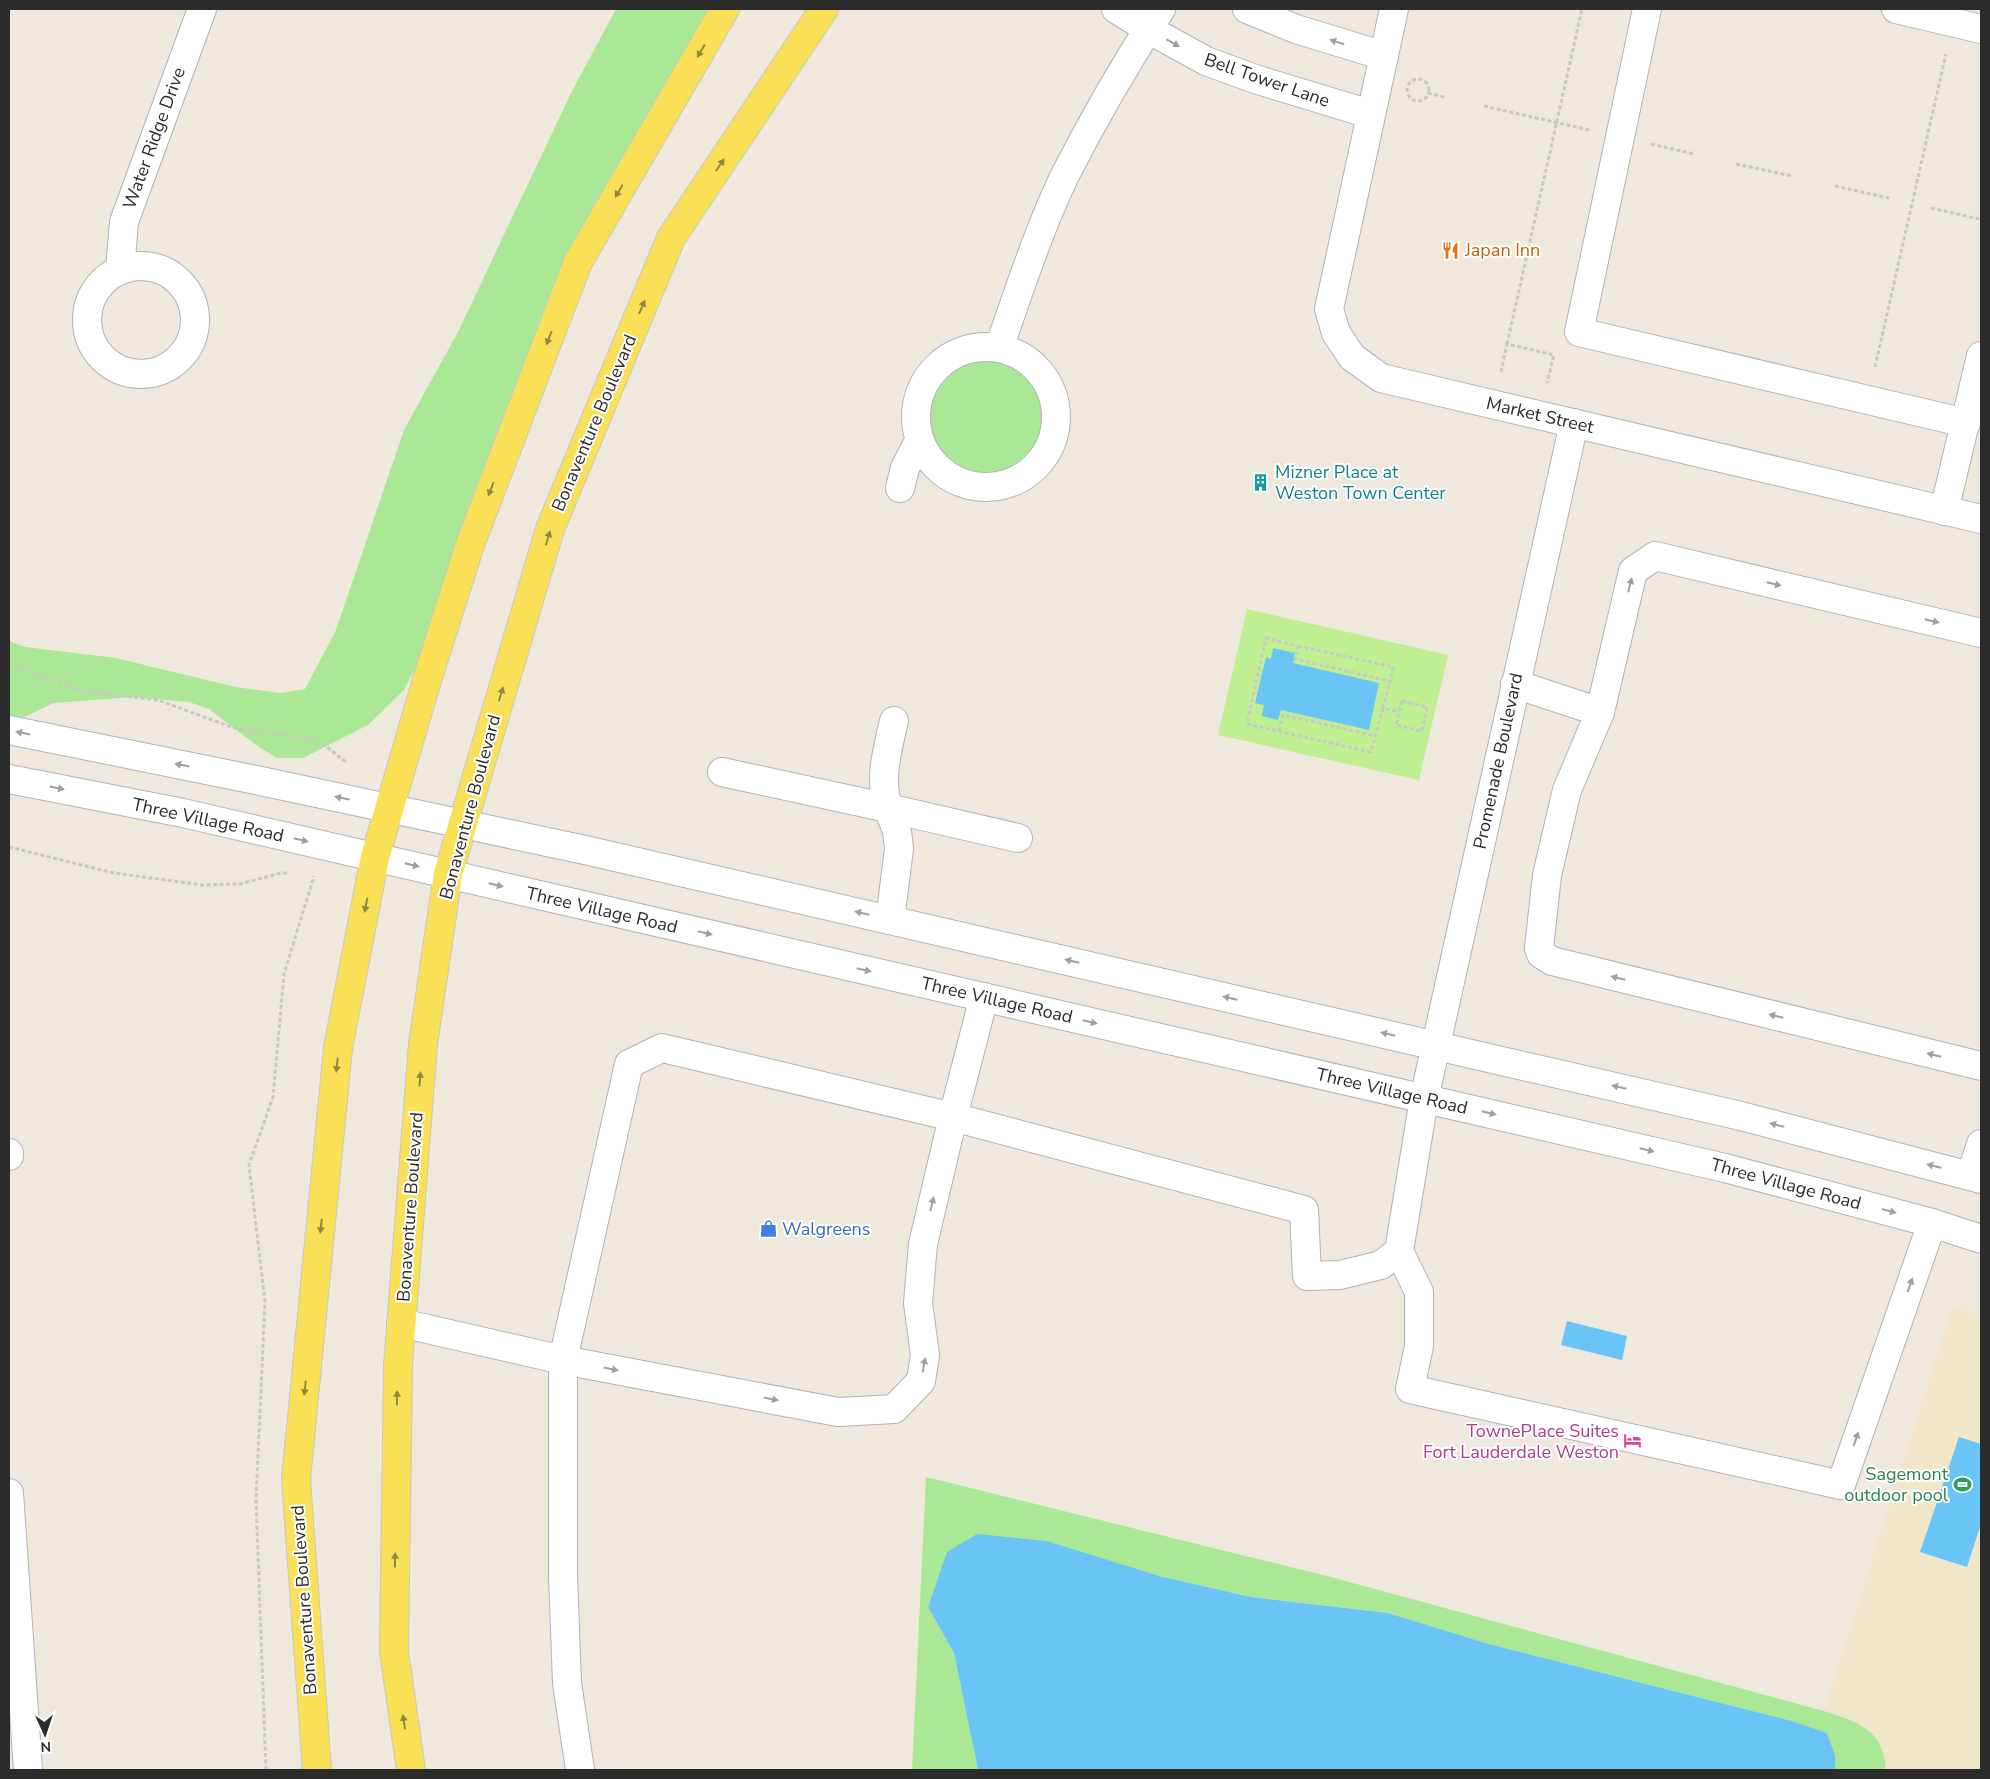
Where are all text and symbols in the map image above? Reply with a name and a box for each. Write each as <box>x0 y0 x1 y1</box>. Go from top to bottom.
one-way arrow <box>1330 37 1345 45</box>
one-way arrow <box>1165 39 1180 47</box>
one-way arrow <box>696 44 705 57</box>
street label: Bell Tower Lane <box>1201 47 1333 113</box>
street label: Water Ridge Drive <box>117 64 191 212</box>
one-way arrow <box>715 158 725 171</box>
one-way arrow <box>615 185 624 198</box>
place label: Japan Inn <box>1464 238 1540 262</box>
restaurant icon: Japan Inn <box>1441 240 1461 260</box>
one-way arrow <box>639 300 647 314</box>
one-way arrow <box>545 330 552 345</box>
street label: Bonaventure Boulevard <box>546 331 642 515</box>
street label: Market Street <box>1484 391 1597 439</box>
place label: Mizner Place at Weston Town Center <box>1275 460 1446 505</box>
building icon: Mizner Place at Weston Town Center <box>1251 472 1271 492</box>
one-way arrow <box>487 482 495 497</box>
one-way arrow <box>544 530 552 545</box>
one-way arrow <box>1626 577 1634 592</box>
one-way arrow <box>1766 580 1782 588</box>
one-way arrow <box>1925 617 1940 625</box>
street label: Promenade Boulevard <box>1468 671 1528 851</box>
one-way arrow <box>498 686 506 701</box>
street label: Bonaventure Boulevard <box>434 712 506 902</box>
one-way arrow <box>15 728 31 736</box>
one-way arrow <box>175 761 190 769</box>
one-way arrow <box>49 785 65 793</box>
street label: Three Village Road <box>130 792 286 848</box>
one-way arrow <box>334 794 349 802</box>
one-way arrow <box>294 836 309 844</box>
one-way arrow <box>404 861 419 869</box>
one-way arrow <box>488 881 503 889</box>
street label: Three Village Road <box>524 881 680 939</box>
one-way arrow <box>362 897 370 912</box>
one-way arrow <box>854 909 870 917</box>
one-way arrow <box>698 929 713 937</box>
one-way arrow <box>1064 957 1079 965</box>
one-way arrow <box>856 966 871 974</box>
street label: Three Village Road <box>919 971 1075 1029</box>
one-way arrow <box>1611 974 1626 982</box>
one-way arrow <box>1222 994 1238 1002</box>
one-way arrow <box>1769 1012 1784 1020</box>
one-way arrow <box>1083 1018 1098 1026</box>
one-way arrow <box>1381 1030 1396 1038</box>
one-way arrow <box>1926 1051 1941 1059</box>
one-way arrow <box>333 1057 341 1073</box>
street label: Three Village Road <box>1314 1062 1470 1120</box>
one-way arrow <box>416 1070 424 1086</box>
one-way arrow <box>1611 1083 1627 1091</box>
one-way arrow <box>1481 1109 1496 1117</box>
street label: Bonaventure Boulevard <box>391 1111 429 1303</box>
one-way arrow <box>1770 1121 1785 1129</box>
one-way arrow <box>1639 1146 1655 1154</box>
street label: Three Village Road <box>1708 1152 1864 1216</box>
one-way arrow <box>1927 1162 1942 1170</box>
one-way arrow <box>928 1197 936 1212</box>
one-way arrow <box>1882 1208 1897 1216</box>
place label: Walgreens <box>782 1217 870 1241</box>
one-way arrow <box>317 1219 325 1235</box>
shop icon: Walgreens <box>758 1219 778 1239</box>
one-way arrow <box>1907 1278 1914 1293</box>
one-way arrow <box>920 1356 928 1372</box>
one-way arrow <box>604 1365 620 1373</box>
one-way arrow <box>300 1380 308 1396</box>
one-way arrow <box>393 1389 401 1405</box>
one-way arrow <box>763 1395 779 1403</box>
place label: TownePlace Suites Fort Lauderdale Weston <box>1423 1419 1619 1464</box>
hotel icon: TownePlace Suites Fort Lauderdale Weston <box>1623 1431 1643 1451</box>
one-way arrow <box>1853 1431 1861 1446</box>
place label: Sagemont outdoor pool <box>1844 1462 1949 1507</box>
sports icon: Sagemont outdoor pool <box>1952 1474 1972 1494</box>
street label: Bonaventure Boulevard <box>285 1504 323 1696</box>
one-way arrow <box>391 1552 399 1568</box>
north arrow <box>20 1709 70 1759</box>
one-way arrow <box>400 1714 408 1730</box>
text: N <box>40 1737 51 1756</box>

